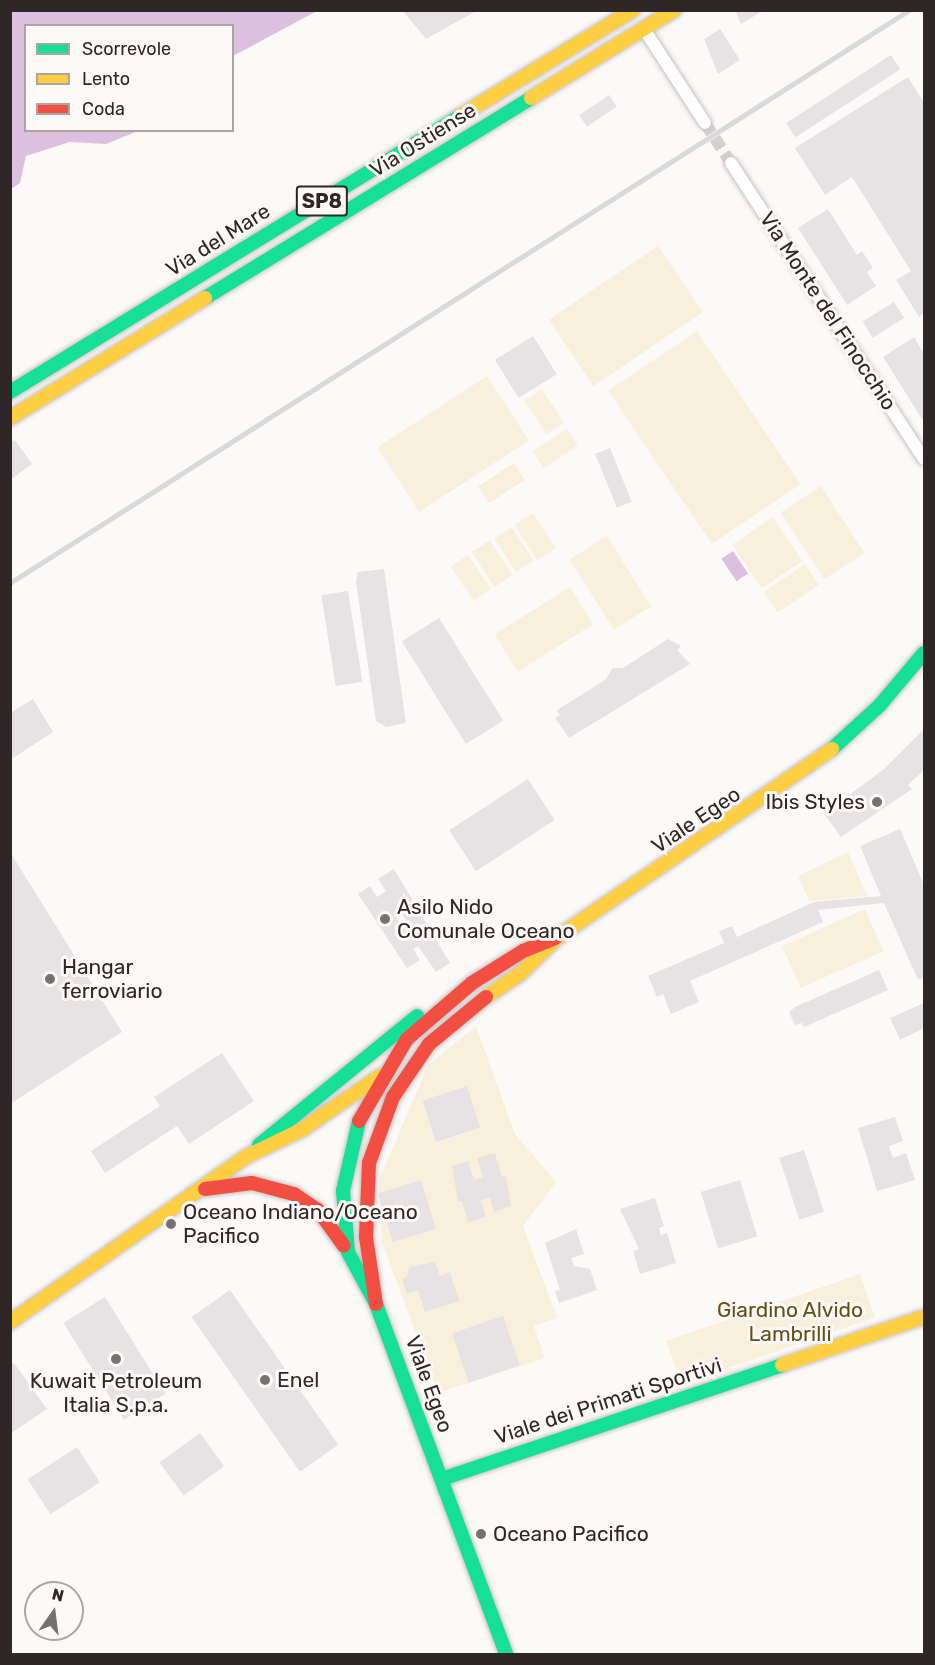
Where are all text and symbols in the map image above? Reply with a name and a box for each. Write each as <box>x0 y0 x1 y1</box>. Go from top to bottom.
legend <box>24 24 234 132</box>
text: Scorrevole <box>82 38 171 60</box>
text: Lento <box>82 68 130 90</box>
street label: Via Ostiense <box>365 97 481 183</box>
text: Coda <box>82 98 125 120</box>
road number: SP8 <box>295 184 349 218</box>
street label: Via del Mare <box>161 198 275 282</box>
street label: Via Monte del Finocchio <box>754 207 902 415</box>
street label: Viale Egeo <box>647 781 745 859</box>
place label: Ibis Styles <box>765 789 865 815</box>
marker: Ibis Styles <box>870 795 884 809</box>
place label: Asilo Nido Comunale Oceano <box>397 894 575 944</box>
marker: Asilo Nido Comunale Oceano <box>378 912 392 926</box>
place label: Hangar ferroviario <box>62 954 162 1004</box>
marker: Hangar ferroviario <box>43 972 57 986</box>
place label: Oceano Indiano/Oceano Pacifico <box>183 1199 418 1249</box>
marker: Oceano Indiano/Oceano Pacifico <box>164 1217 178 1231</box>
park label: Giardino Alvido Lambrilli <box>717 1297 863 1347</box>
street label: Viale Egeo <box>400 1332 458 1436</box>
marker: Kuwait Petroleum Italia S.p.a. <box>109 1352 123 1366</box>
street label: Viale dei Primati Sportivi <box>491 1352 725 1450</box>
place label: Enel <box>277 1367 319 1393</box>
place label: Kuwait Petroleum Italia S.p.a. <box>30 1368 202 1418</box>
marker: Enel <box>258 1373 272 1387</box>
place label: Oceano Pacifico <box>493 1521 649 1547</box>
marker: Oceano Pacifico <box>474 1527 488 1541</box>
north arrow <box>24 1581 84 1641</box>
text: N <box>50 1584 66 1606</box>

